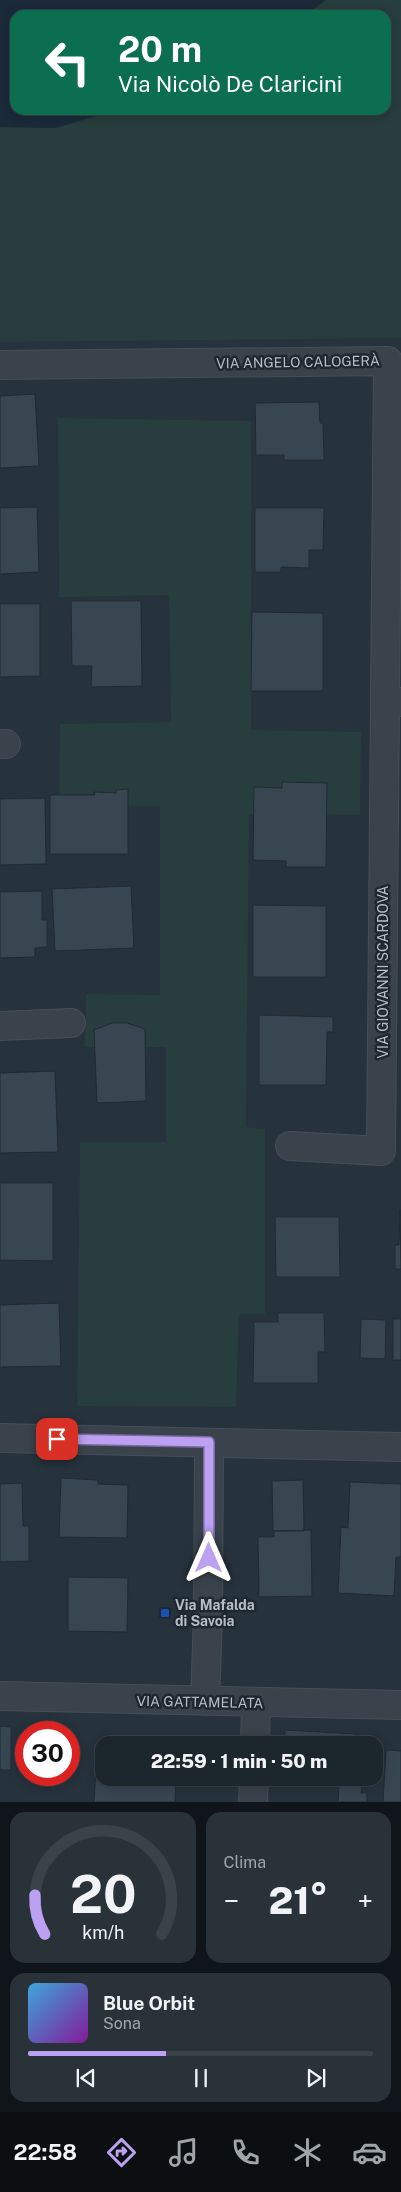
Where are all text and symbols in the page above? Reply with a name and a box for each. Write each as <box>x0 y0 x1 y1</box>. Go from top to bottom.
text: 20 m <box>118 29 202 70</box>
icon: left <box>35 30 100 95</box>
text: Via Nicolò De Claricini <box>118 71 342 97</box>
street label: VIA ANGELO CALOGERÀ <box>216 352 380 371</box>
street label: VIA GIOVANNI SCARDOVA <box>375 886 391 1058</box>
pin <box>36 1418 78 1460</box>
icon: arrive <box>43 1425 71 1453</box>
position arrow <box>182 1531 234 1583</box>
place label: Via Mafalda di Savoia <box>175 1597 255 1629</box>
marker: Via Mafalda di Savoia <box>159 1607 171 1619</box>
street label: VIA GATTAMELATA <box>137 1693 263 1711</box>
speed limit sign: 30 <box>15 1721 80 1786</box>
text: 22:59 · 1 min · 50 m <box>151 1750 327 1772</box>
text: Clima <box>224 1853 266 1872</box>
text: 20 <box>69 1864 136 1925</box>
text: 21° <box>268 1878 328 1923</box>
text: − <box>224 1884 239 1917</box>
text: + <box>357 1884 373 1917</box>
text: km/h <box>82 1922 124 1943</box>
text: Blue Orbit <box>103 1992 195 2014</box>
text: Sona <box>103 2014 141 2033</box>
icon: previous <box>72 2064 100 2092</box>
icon: pause <box>187 2064 215 2092</box>
icon: next <box>302 2064 330 2092</box>
icon: directions <box>104 2135 139 2170</box>
icon: music <box>166 2135 201 2170</box>
icon: phone <box>228 2135 263 2170</box>
icon: climate <box>290 2135 325 2170</box>
icon: car <box>352 2135 387 2170</box>
text: 22:58 <box>14 2139 77 2165</box>

